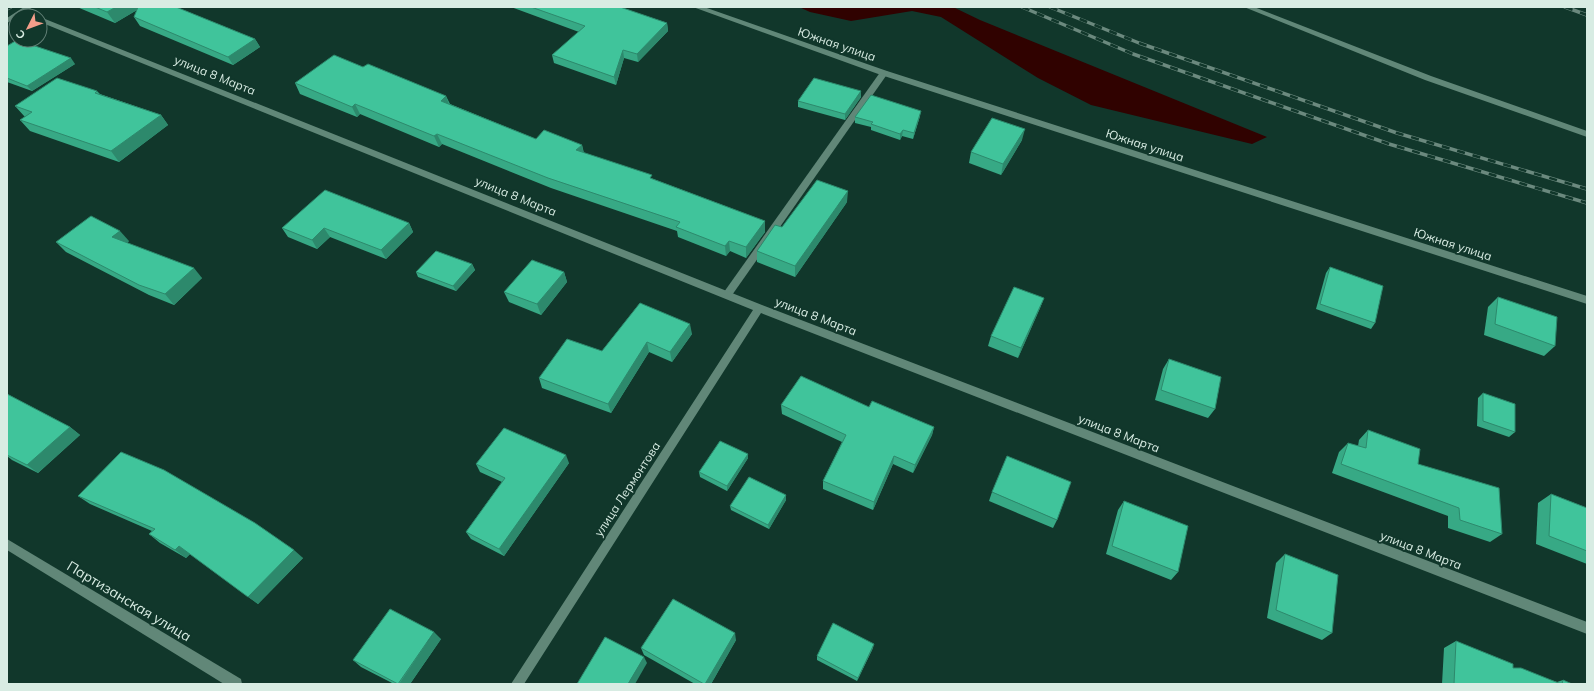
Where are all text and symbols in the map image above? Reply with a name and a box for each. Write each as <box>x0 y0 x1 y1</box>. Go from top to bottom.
north arrow <box>8 8 48 48</box>
street label: Южная улица <box>796 24 878 64</box>
text: С <box>13 27 28 42</box>
street label: улица 8 Марта <box>172 52 258 98</box>
street label: Южная улица <box>1104 125 1186 165</box>
street label: улица 8 Марта <box>473 173 559 219</box>
street label: Южная улица <box>1412 224 1494 264</box>
street label: улица 8 Марта <box>773 294 859 338</box>
street label: улица 8 Марта <box>1076 411 1162 455</box>
street label: улица Лермонтова <box>591 439 663 539</box>
street label: улица 8 Марта <box>1378 528 1464 572</box>
street label: Партизанская улица <box>64 557 194 645</box>

